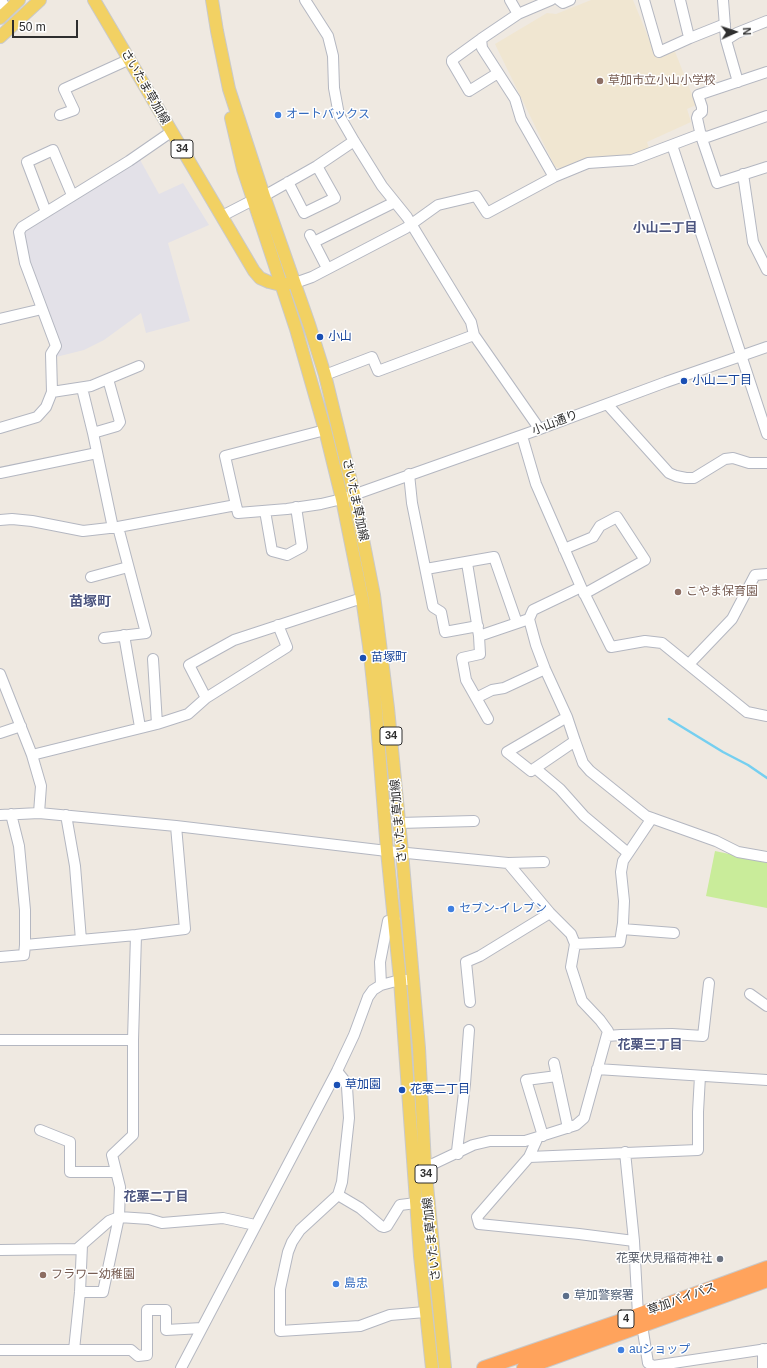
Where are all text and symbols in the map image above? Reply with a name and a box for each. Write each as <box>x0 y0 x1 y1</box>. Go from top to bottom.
scale bar <box>14 12 80 38</box>
north arrow <box>715 12 755 52</box>
text: 50 m <box>19 20 46 34</box>
text: N <box>741 27 753 36</box>
street label: さいたま草加線 <box>118 47 172 127</box>
place label: 草加市立小山小学校 <box>608 74 716 88</box>
marker: 草加市立小山小学校 <box>595 76 605 86</box>
place label: オートバックス <box>286 108 370 122</box>
marker: オートバックス <box>273 110 283 120</box>
road number: 34 <box>171 140 193 158</box>
district label: 小山二丁目 <box>633 220 697 236</box>
place label: 小山 <box>328 330 352 344</box>
marker: 小山 <box>315 332 325 342</box>
place label: 小山二丁目 <box>692 374 752 388</box>
marker: 小山二丁目 <box>679 376 689 386</box>
street label: 小山通り <box>530 408 580 438</box>
street label: さいたま草加線 <box>339 457 371 543</box>
place label: こやま保育園 <box>686 585 758 599</box>
marker: こやま保育園 <box>673 587 683 597</box>
district label: 苗塚町 <box>69 594 111 610</box>
place label: 苗塚町 <box>371 651 407 665</box>
marker: 苗塚町 <box>358 653 368 663</box>
road number: 34 <box>380 727 402 745</box>
street label: さいたま草加線 <box>388 779 410 863</box>
place label: セブン-イレブン <box>459 902 547 916</box>
marker: セブン-イレブン <box>446 904 456 914</box>
district label: 花栗三丁目 <box>618 1037 682 1053</box>
place label: 草加園 <box>345 1078 381 1092</box>
marker: 草加園 <box>332 1080 342 1090</box>
place label: 花栗二丁目 <box>410 1083 470 1097</box>
marker: 花栗二丁目 <box>397 1085 407 1095</box>
road number: 34 <box>415 1165 437 1183</box>
district label: 花栗二丁目 <box>124 1189 188 1205</box>
street label: さいたま草加線 <box>420 1196 444 1282</box>
place label: 花栗伏見稲荷神社 <box>616 1252 712 1266</box>
marker: 花栗伏見稲荷神社 <box>715 1254 725 1264</box>
place label: フラワー幼稚園 <box>51 1268 135 1282</box>
marker: フラワー幼稚園 <box>38 1270 48 1280</box>
place label: 島忠 <box>344 1277 368 1291</box>
marker: 島忠 <box>331 1279 341 1289</box>
street label: 草加バイパス <box>646 1280 718 1318</box>
place label: 草加警察署 <box>574 1289 634 1303</box>
marker: 草加警察署 <box>561 1291 571 1301</box>
road number: 4 <box>618 1310 634 1328</box>
place label: auショップ <box>629 1343 690 1357</box>
marker: auショップ <box>616 1345 626 1355</box>

